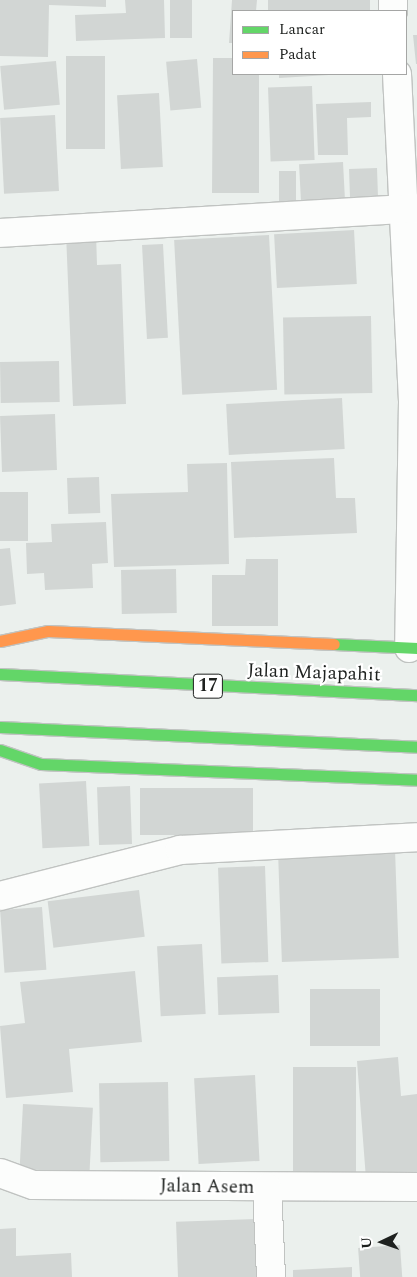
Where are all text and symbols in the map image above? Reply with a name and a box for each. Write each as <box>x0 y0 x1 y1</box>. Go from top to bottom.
legend <box>232 10 407 75</box>
text: Lancar <box>279 18 325 41</box>
text: Padat <box>279 43 317 66</box>
street label: Jalan Majapahit <box>247 659 381 687</box>
road number: 17 <box>192 670 224 701</box>
street label: Jalan Asem <box>160 1175 254 1199</box>
north arrow <box>357 1217 407 1267</box>
text: U <box>356 1236 377 1249</box>

